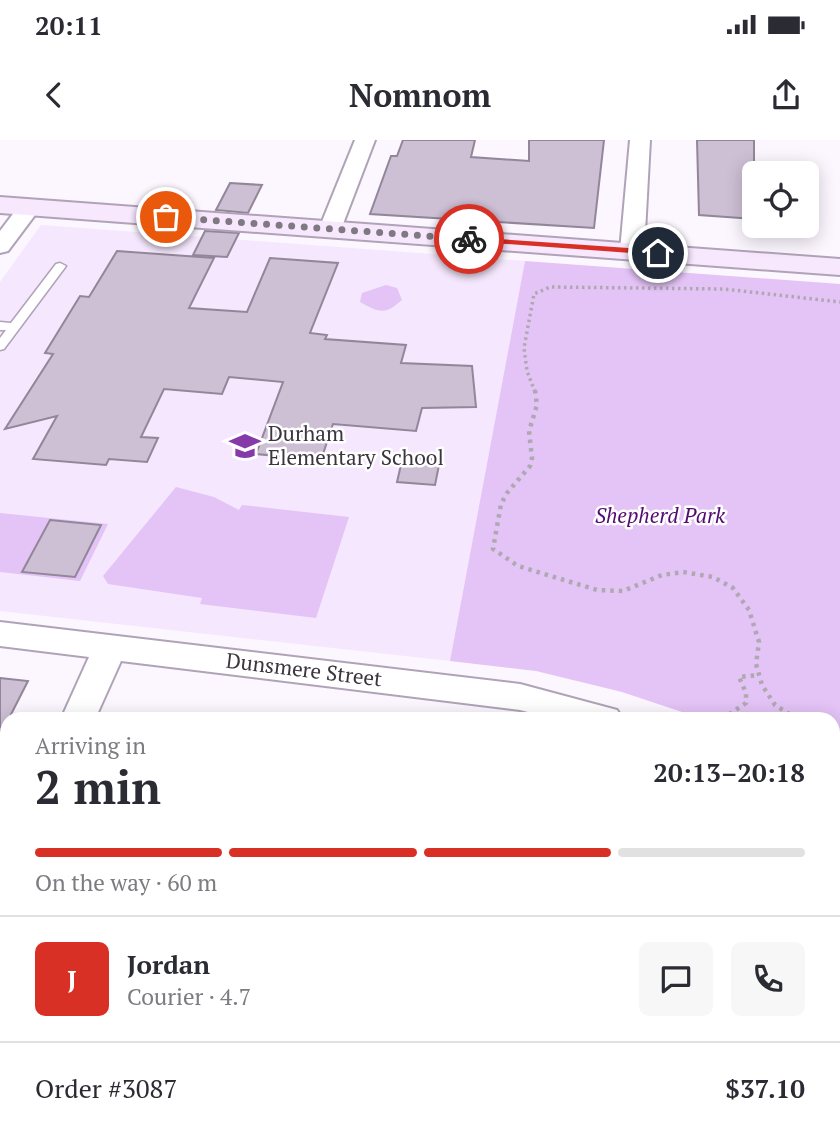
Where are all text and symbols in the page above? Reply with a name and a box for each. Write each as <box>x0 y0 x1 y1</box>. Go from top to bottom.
text: 20:11 <box>35 8 103 42</box>
text: Nomnom <box>349 74 491 116</box>
icon: back <box>35 76 73 114</box>
icon: share <box>767 76 805 114</box>
map controls <box>742 161 819 238</box>
button: locate <box>742 161 819 238</box>
pin <box>136 187 196 247</box>
icon: bag <box>147 198 185 236</box>
courier <box>434 204 504 274</box>
icon: bike <box>450 220 488 258</box>
pin <box>628 223 688 283</box>
icon: home <box>639 234 677 272</box>
place label: Durham Elementary School <box>268 419 444 471</box>
school or university icon: Durham Elementary School <box>228 429 262 463</box>
park label: Shepherd Park <box>595 501 726 529</box>
street label: Dunsmere Street <box>225 646 384 692</box>
text: Arriving in <box>35 730 146 761</box>
text: 20:13–20:18 <box>653 755 805 789</box>
text: 2 min <box>35 756 161 817</box>
text: On the way · 60 m <box>35 867 217 898</box>
button: chat <box>639 942 713 1016</box>
button: phone <box>731 942 805 1016</box>
text: Jordan <box>127 947 210 981</box>
text: J <box>67 962 77 996</box>
text: Courier · 4.7 <box>127 981 251 1012</box>
text: Order #3087 <box>35 1071 177 1105</box>
text: $37.10 <box>725 1071 805 1105</box>

